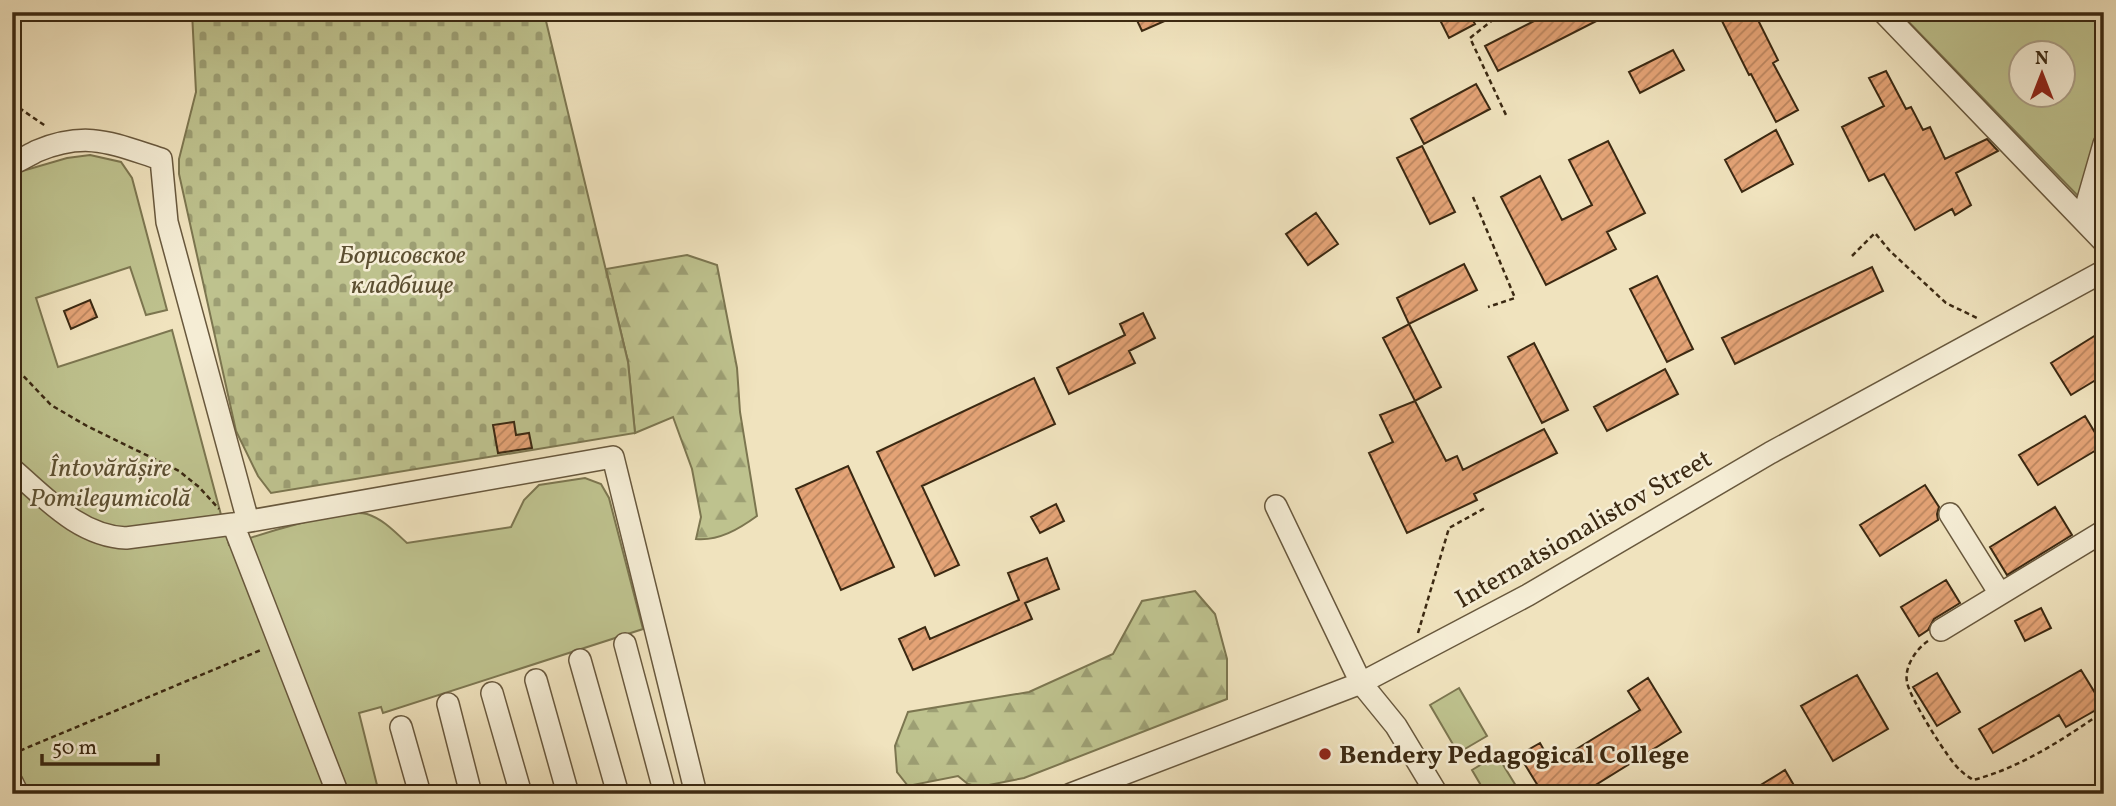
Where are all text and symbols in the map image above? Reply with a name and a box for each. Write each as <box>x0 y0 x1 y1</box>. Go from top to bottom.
north arrow <box>2008 38 2078 108</box>
text: N <box>2035 46 2049 72</box>
park label: Борисовское кладбище <box>338 238 466 304</box>
street label: Internatsionalistov Street <box>1449 441 1719 618</box>
park label: Întovărășire Pomilegumicolă <box>29 451 191 517</box>
scale bar <box>42 722 158 766</box>
text: 50 m <box>52 734 97 763</box>
place label: Bendery Pedagogical College <box>1339 738 1689 774</box>
marker: Bendery Pedagogical College <box>1317 746 1333 762</box>

